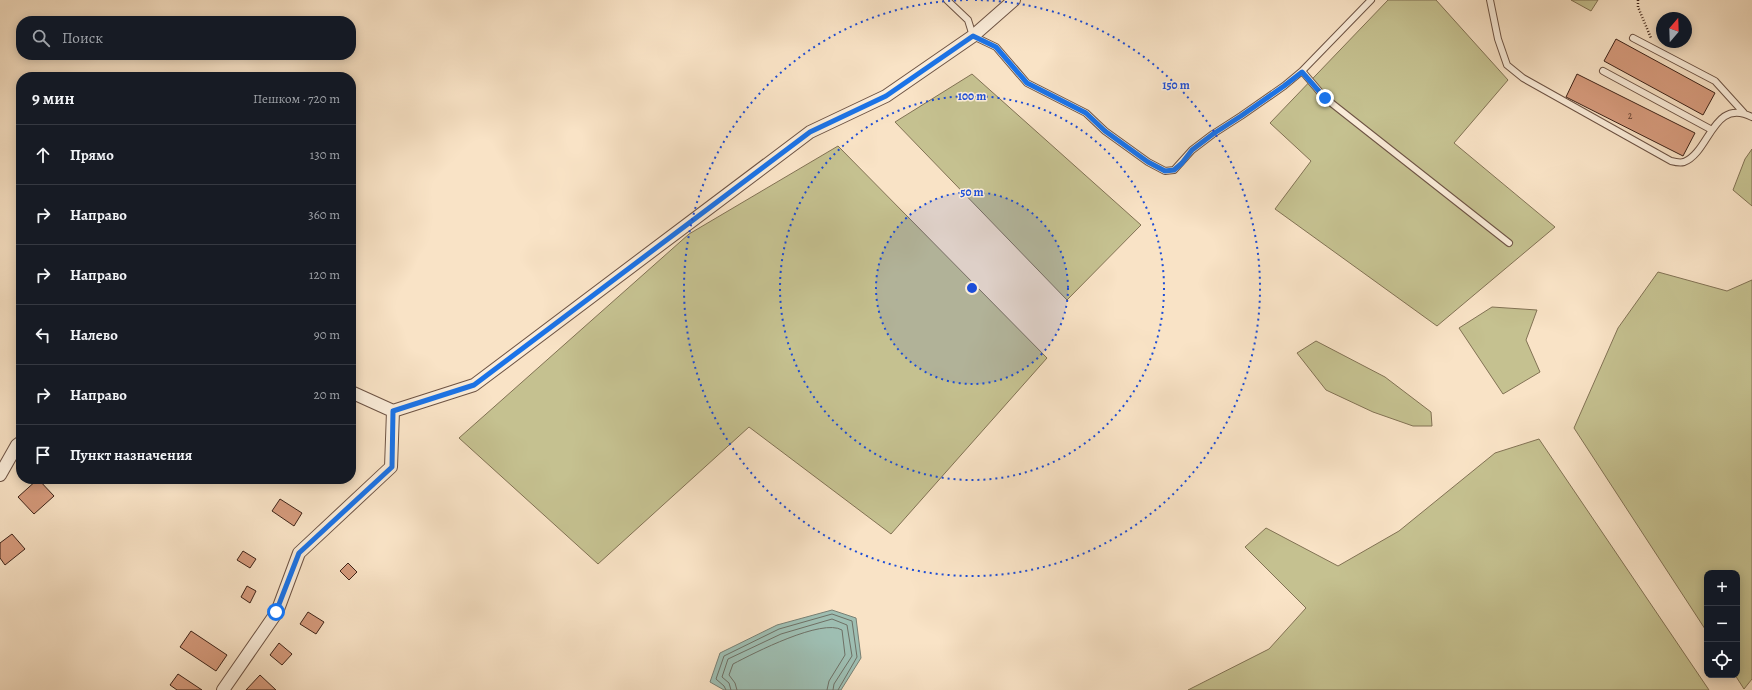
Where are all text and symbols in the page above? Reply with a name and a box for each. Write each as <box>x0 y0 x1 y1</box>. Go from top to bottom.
north arrow <box>1656 12 1692 48</box>
search box <box>16 16 356 60</box>
icon: search <box>30 27 52 49</box>
text: Поиск <box>62 28 103 48</box>
text: 150 m <box>1162 77 1190 93</box>
text: 9 мин <box>32 87 74 110</box>
text: 100 m <box>958 88 986 104</box>
route end <box>1316 89 1334 107</box>
text: Пешком · 720 m <box>253 90 340 107</box>
house number: 2 <box>1628 109 1633 122</box>
icon: ahead <box>32 144 54 166</box>
text: Прямо <box>70 145 114 165</box>
text: 130 m <box>310 146 340 163</box>
text: 50 m <box>960 184 984 200</box>
icon: right <box>32 204 54 226</box>
text: Направо <box>70 205 127 225</box>
text: 360 m <box>308 206 340 223</box>
icon: right <box>32 264 54 286</box>
text: Направо <box>70 265 127 285</box>
text: 120 m <box>309 266 340 283</box>
centre of rings <box>965 281 979 295</box>
icon: left <box>32 324 54 346</box>
text: Налево <box>70 325 118 345</box>
text: 90 m <box>314 326 340 343</box>
icon: right <box>32 384 54 406</box>
text: Направо <box>70 385 127 405</box>
text: 20 m <box>314 386 340 403</box>
icon: arrive <box>32 444 54 466</box>
text: Пункт назначения <box>70 445 192 465</box>
map controls <box>1704 570 1740 678</box>
button: + <box>1704 570 1740 606</box>
route start <box>267 603 285 621</box>
button: − <box>1704 606 1740 642</box>
button: locate <box>1704 642 1740 678</box>

